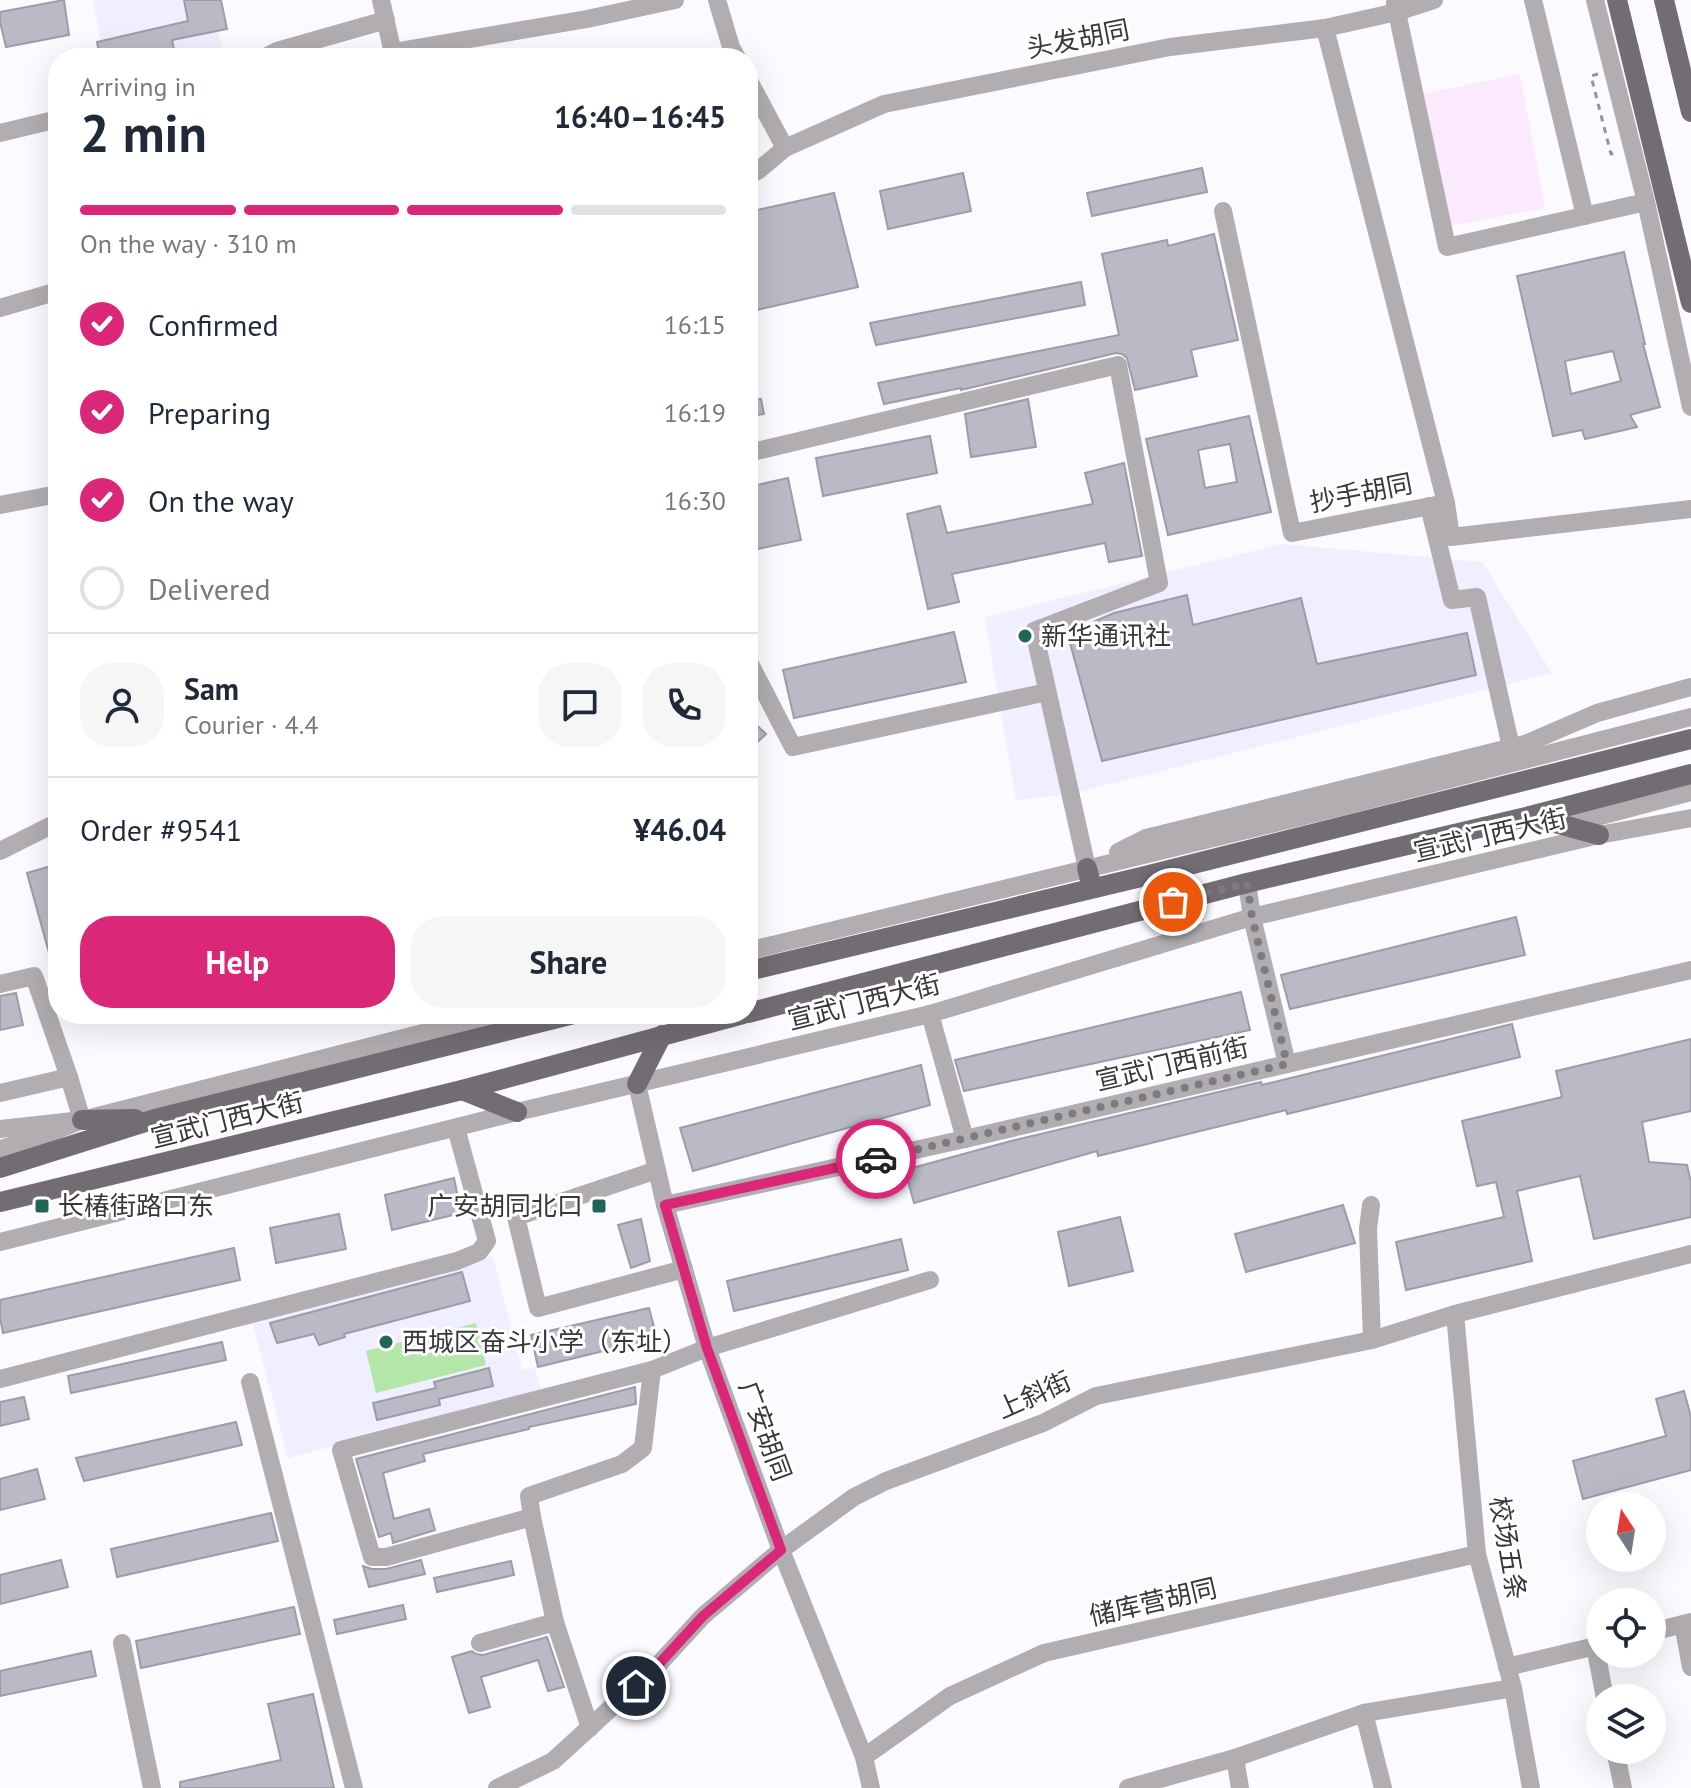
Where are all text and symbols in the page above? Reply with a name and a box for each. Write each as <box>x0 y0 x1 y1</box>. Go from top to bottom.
street label: 头发胡同 <box>1024 12 1132 65</box>
text: Arriving in <box>80 70 196 103</box>
text: 16:40–16:45 <box>554 97 726 136</box>
text: 2 min <box>80 99 207 166</box>
text: On the way · 310 m <box>80 227 297 260</box>
icon: check <box>80 302 124 346</box>
text: Confirmed <box>148 305 279 344</box>
text: 16:15 <box>664 308 726 341</box>
icon: check <box>80 390 124 434</box>
text: Preparing <box>148 393 271 432</box>
text: 16:19 <box>664 396 726 429</box>
street label: 抄手胡同 <box>1307 466 1415 519</box>
icon: check <box>80 478 124 522</box>
text: On the way <box>148 481 294 520</box>
text: 16:30 <box>664 484 726 517</box>
text: Delivered <box>148 569 271 608</box>
place label: 新华通讯社 <box>1041 619 1171 652</box>
marker: 新华通讯社 <box>1016 627 1034 645</box>
button: person <box>80 663 164 747</box>
button: chat <box>538 663 622 747</box>
button: phone <box>642 663 726 747</box>
text: Sam <box>184 669 239 708</box>
text: Courier · 4.4 <box>184 708 318 741</box>
street label: 宣武门西大街 <box>1410 801 1570 868</box>
text: Order #9541 <box>80 810 242 849</box>
text: ¥46.04 <box>634 810 726 849</box>
pin <box>1139 868 1207 936</box>
icon: bag <box>1151 880 1195 924</box>
button: Help <box>80 916 395 1008</box>
button: Share <box>411 916 726 1008</box>
street label: 宣武门西大街 <box>784 967 944 1036</box>
street label: 宣武门西前街 <box>1092 1030 1252 1097</box>
street label: 宣武门西大街 <box>147 1085 307 1154</box>
courier <box>836 1119 916 1199</box>
icon: car <box>854 1137 898 1181</box>
place label: 长椿街路口东 <box>58 1189 214 1222</box>
place label: 广安胡同北口 <box>427 1189 583 1222</box>
marker: 长椿街路口东 <box>33 1197 51 1215</box>
marker: 广安胡同北口 <box>590 1197 608 1215</box>
place label: 西城区奋斗小学（东址） <box>402 1325 688 1358</box>
marker: 西城区奋斗小学（东址） <box>377 1333 395 1351</box>
street label: 上斜街 <box>991 1364 1076 1425</box>
street label: 广安胡同 <box>732 1376 799 1485</box>
north arrow <box>1586 1492 1666 1572</box>
map controls <box>1586 1492 1666 1764</box>
street label: 校场五条 <box>1483 1494 1534 1602</box>
street label: 储库营胡同 <box>1086 1571 1220 1632</box>
button: locate <box>1586 1588 1666 1668</box>
pin <box>602 1652 670 1720</box>
icon: home <box>614 1664 658 1708</box>
button: layers <box>1586 1684 1666 1764</box>

